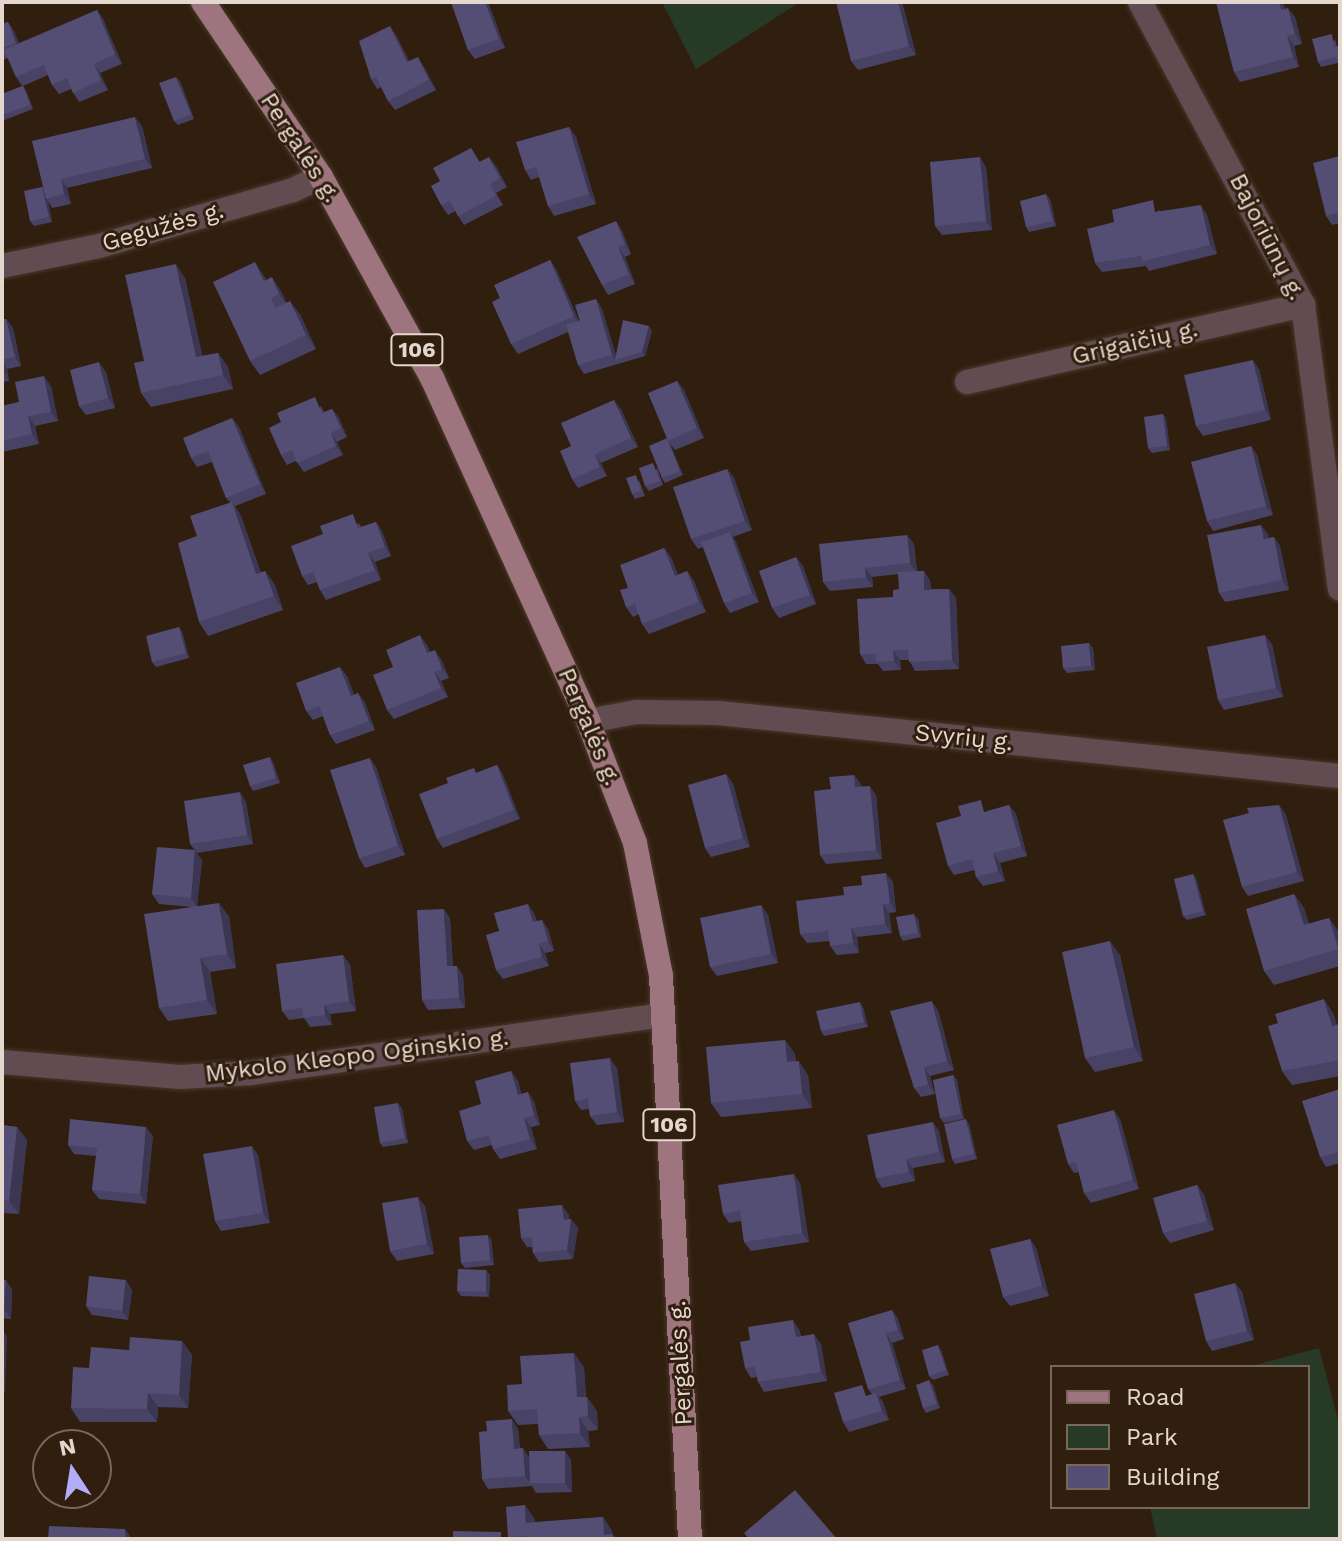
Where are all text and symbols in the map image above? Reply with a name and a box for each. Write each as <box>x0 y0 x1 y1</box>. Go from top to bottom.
street label: Pergalės g. <box>254 88 346 208</box>
street label: Bajoriūnų g. <box>1223 169 1311 305</box>
street label: Gegužės g. <box>99 196 227 258</box>
street label: Grigaičių g. <box>1069 315 1201 371</box>
road number: 106 <box>389 332 445 368</box>
street label: Pergalės g. <box>551 664 627 790</box>
street label: Svyrių g. <box>914 719 1014 757</box>
street label: Mykolo Kleopo Oginskio g. <box>204 1023 510 1089</box>
road number: 106 <box>641 1107 697 1143</box>
street label: Pergalės g. <box>663 1300 699 1426</box>
legend <box>1050 1365 1310 1509</box>
text: Road <box>1126 1383 1185 1411</box>
text: Park <box>1126 1423 1178 1451</box>
north arrow <box>32 1429 112 1509</box>
text: N <box>57 1433 78 1461</box>
text: Building <box>1126 1463 1219 1491</box>

